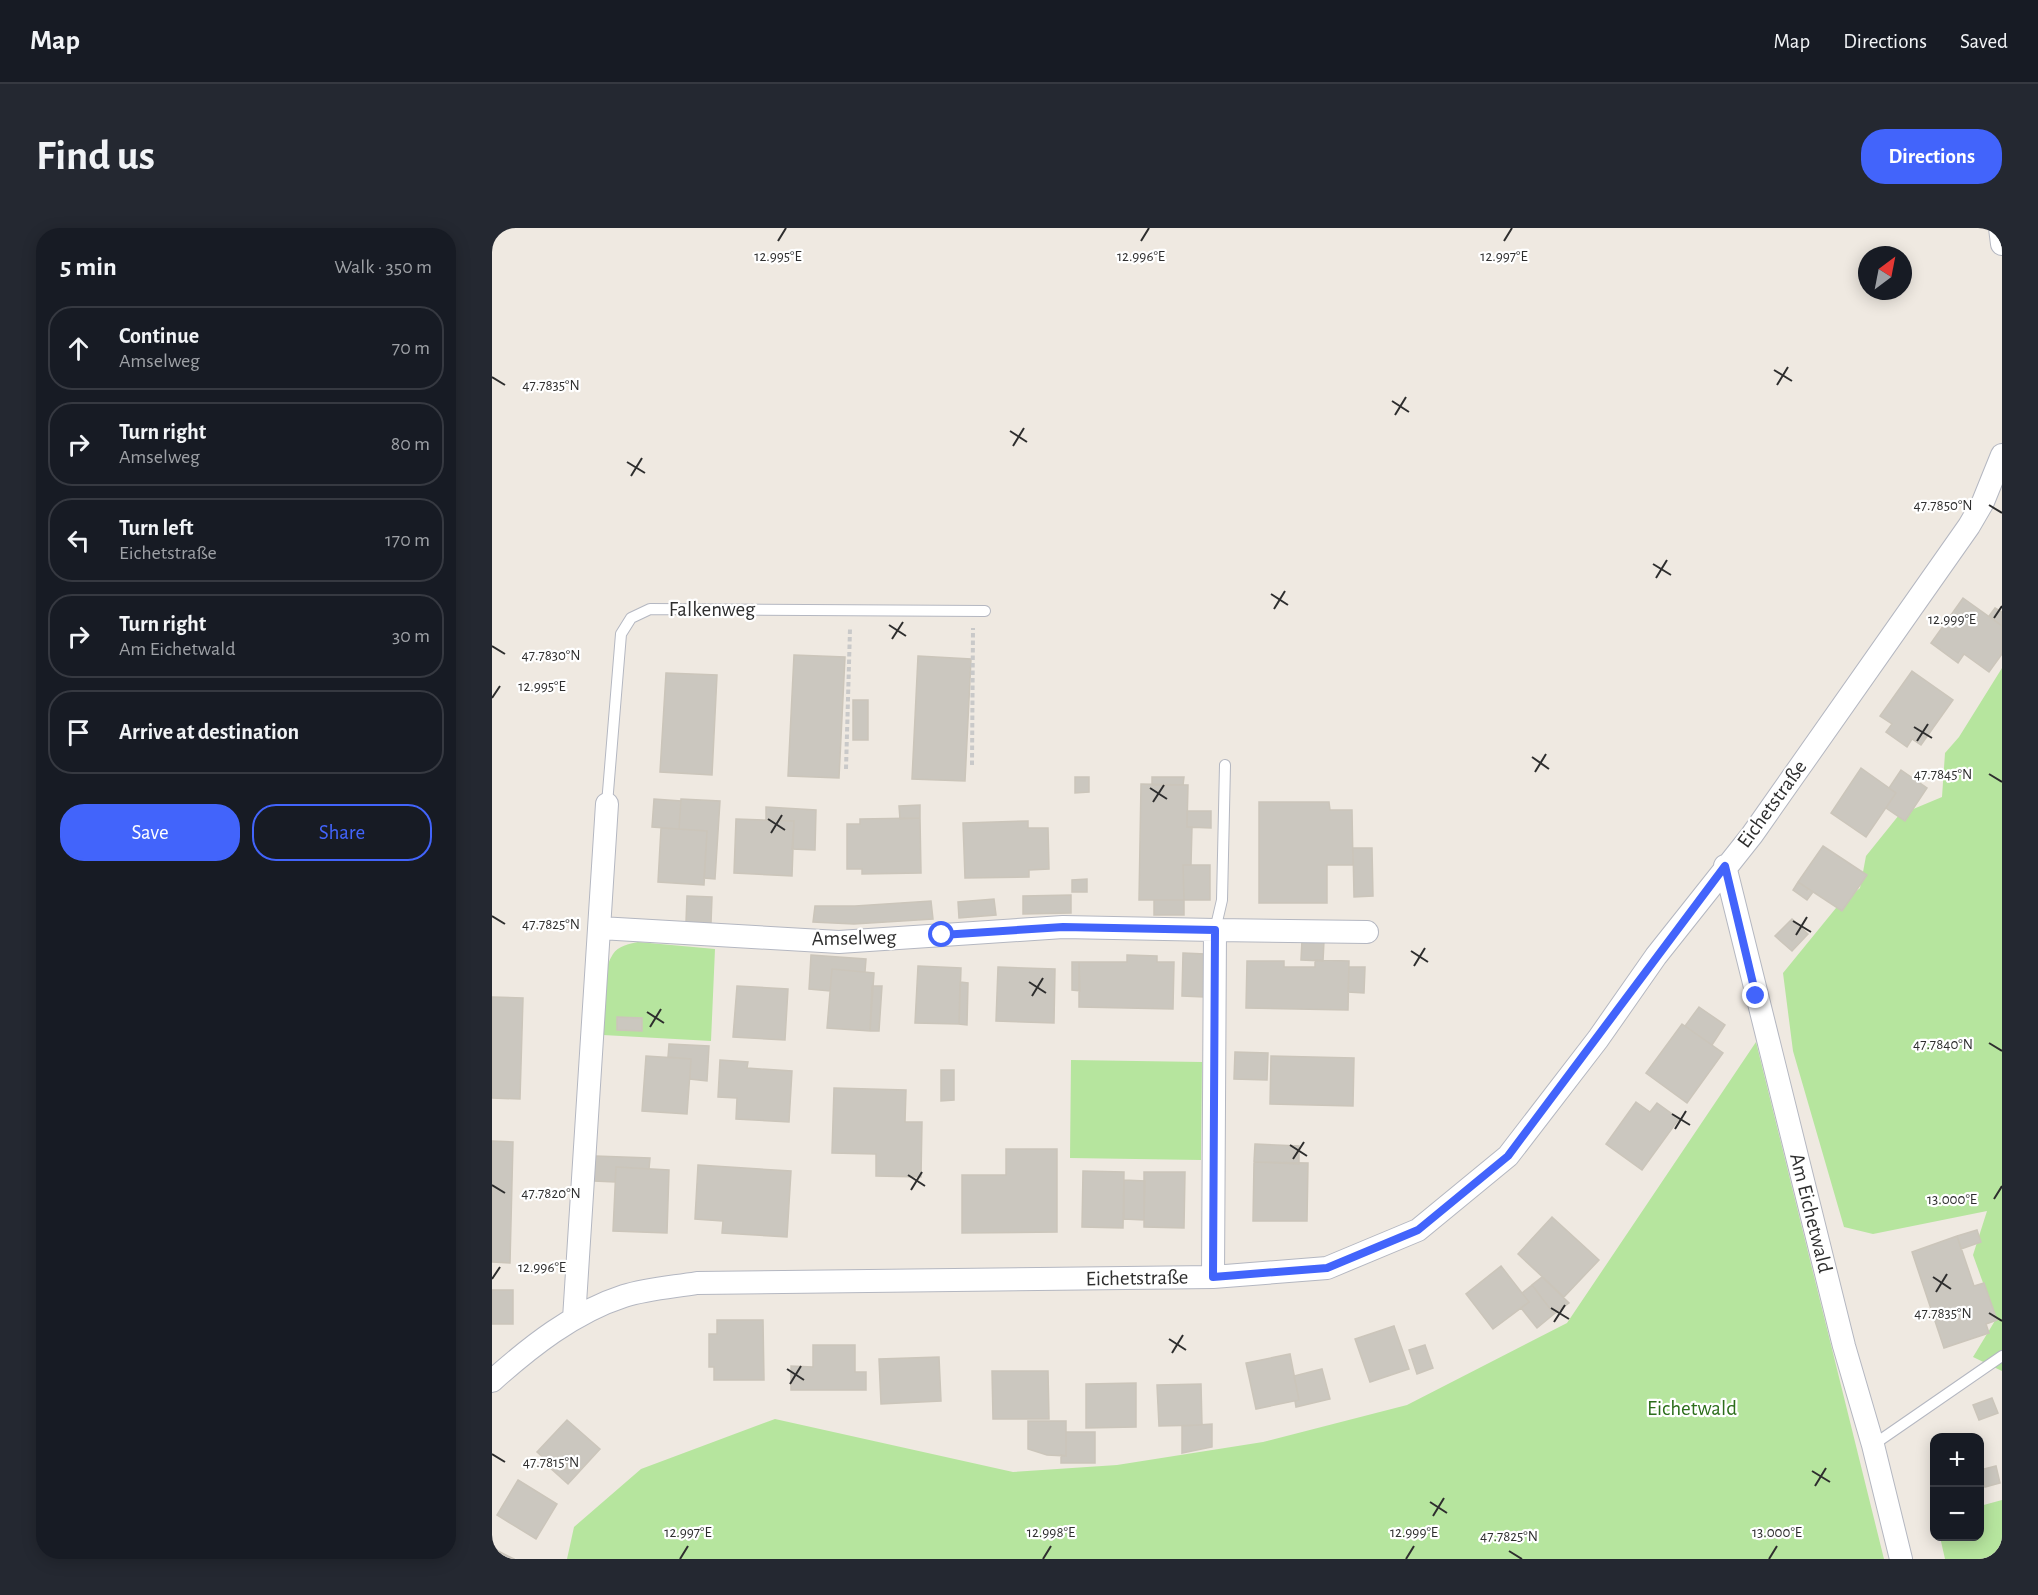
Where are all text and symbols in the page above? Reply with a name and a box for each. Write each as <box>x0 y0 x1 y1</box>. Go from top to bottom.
text: Map <box>30 27 80 55</box>
text: Map <box>1774 31 1810 52</box>
text: Directions <box>1843 31 1927 52</box>
text: Saved <box>1960 31 2008 52</box>
button: Directions <box>1861 129 2002 184</box>
text: Find us <box>36 135 155 177</box>
north arrow <box>1858 246 1912 300</box>
text: 12.995°E <box>754 249 802 264</box>
text: 12.996°E <box>1117 249 1165 264</box>
text: 12.997°E <box>1480 249 1528 264</box>
text: 5 min <box>60 254 117 280</box>
text: Walk · 350 m <box>334 257 432 277</box>
text: Continue <box>119 325 199 347</box>
icon: ahead <box>62 332 95 365</box>
text: 70 m <box>392 338 430 358</box>
text: Amselweg <box>119 351 200 371</box>
text: 47.7835°N <box>522 378 580 393</box>
text: Turn right <box>119 421 206 443</box>
icon: right <box>62 428 95 461</box>
text: 80 m <box>391 434 430 454</box>
text: Amselweg <box>119 447 200 467</box>
text: 47.7850°N <box>1913 498 1973 513</box>
text: Turn left <box>119 517 193 539</box>
icon: left <box>62 524 95 557</box>
text: 170 m <box>385 530 430 550</box>
text: Eichetstraße <box>119 543 217 563</box>
street label: Falkenweg <box>669 599 756 620</box>
text: 12.999°E <box>1928 612 1976 627</box>
text: Turn right <box>119 613 206 635</box>
icon: right <box>62 620 95 653</box>
text: 30 m <box>392 626 430 646</box>
text: Am Eichetwald <box>119 639 236 659</box>
text: 47.7830°N <box>521 648 581 663</box>
text: 12.995°E <box>518 679 566 694</box>
icon: arrive <box>62 716 95 749</box>
text: Arrive at destination <box>119 721 299 743</box>
street label: Eichetstraße <box>1733 756 1811 852</box>
text: 47.7845°N <box>1914 767 1972 782</box>
button: Save <box>60 804 240 861</box>
button: Share <box>252 804 432 861</box>
text: 47.7825°N <box>522 917 580 932</box>
route start <box>928 921 954 947</box>
street label: Amselweg <box>811 927 897 949</box>
route end <box>1742 982 1768 1008</box>
text: 47.7840°N <box>1913 1037 1973 1052</box>
street label: Am Eichetwald <box>1786 1151 1836 1275</box>
text: 47.7820°N <box>521 1186 581 1201</box>
text: 13.000°E <box>1927 1192 1977 1207</box>
text: 12.996°E <box>518 1260 566 1275</box>
street label: Eichetstraße <box>1085 1267 1189 1289</box>
text: 47.7835°N <box>1914 1306 1972 1321</box>
park label: Eichetwald <box>1647 1398 1737 1419</box>
map controls <box>1930 1433 1984 1541</box>
button: + <box>1930 1433 1984 1487</box>
text: 47.7815°N <box>523 1455 579 1470</box>
button: − <box>1930 1487 1984 1541</box>
text: 12.997°E <box>664 1525 712 1540</box>
text: 12.998°E <box>1027 1525 1075 1540</box>
text: 12.999°E <box>1390 1525 1438 1540</box>
text: 13.000°E <box>1752 1525 1802 1540</box>
text: 47.7825°N <box>1480 1529 1538 1544</box>

